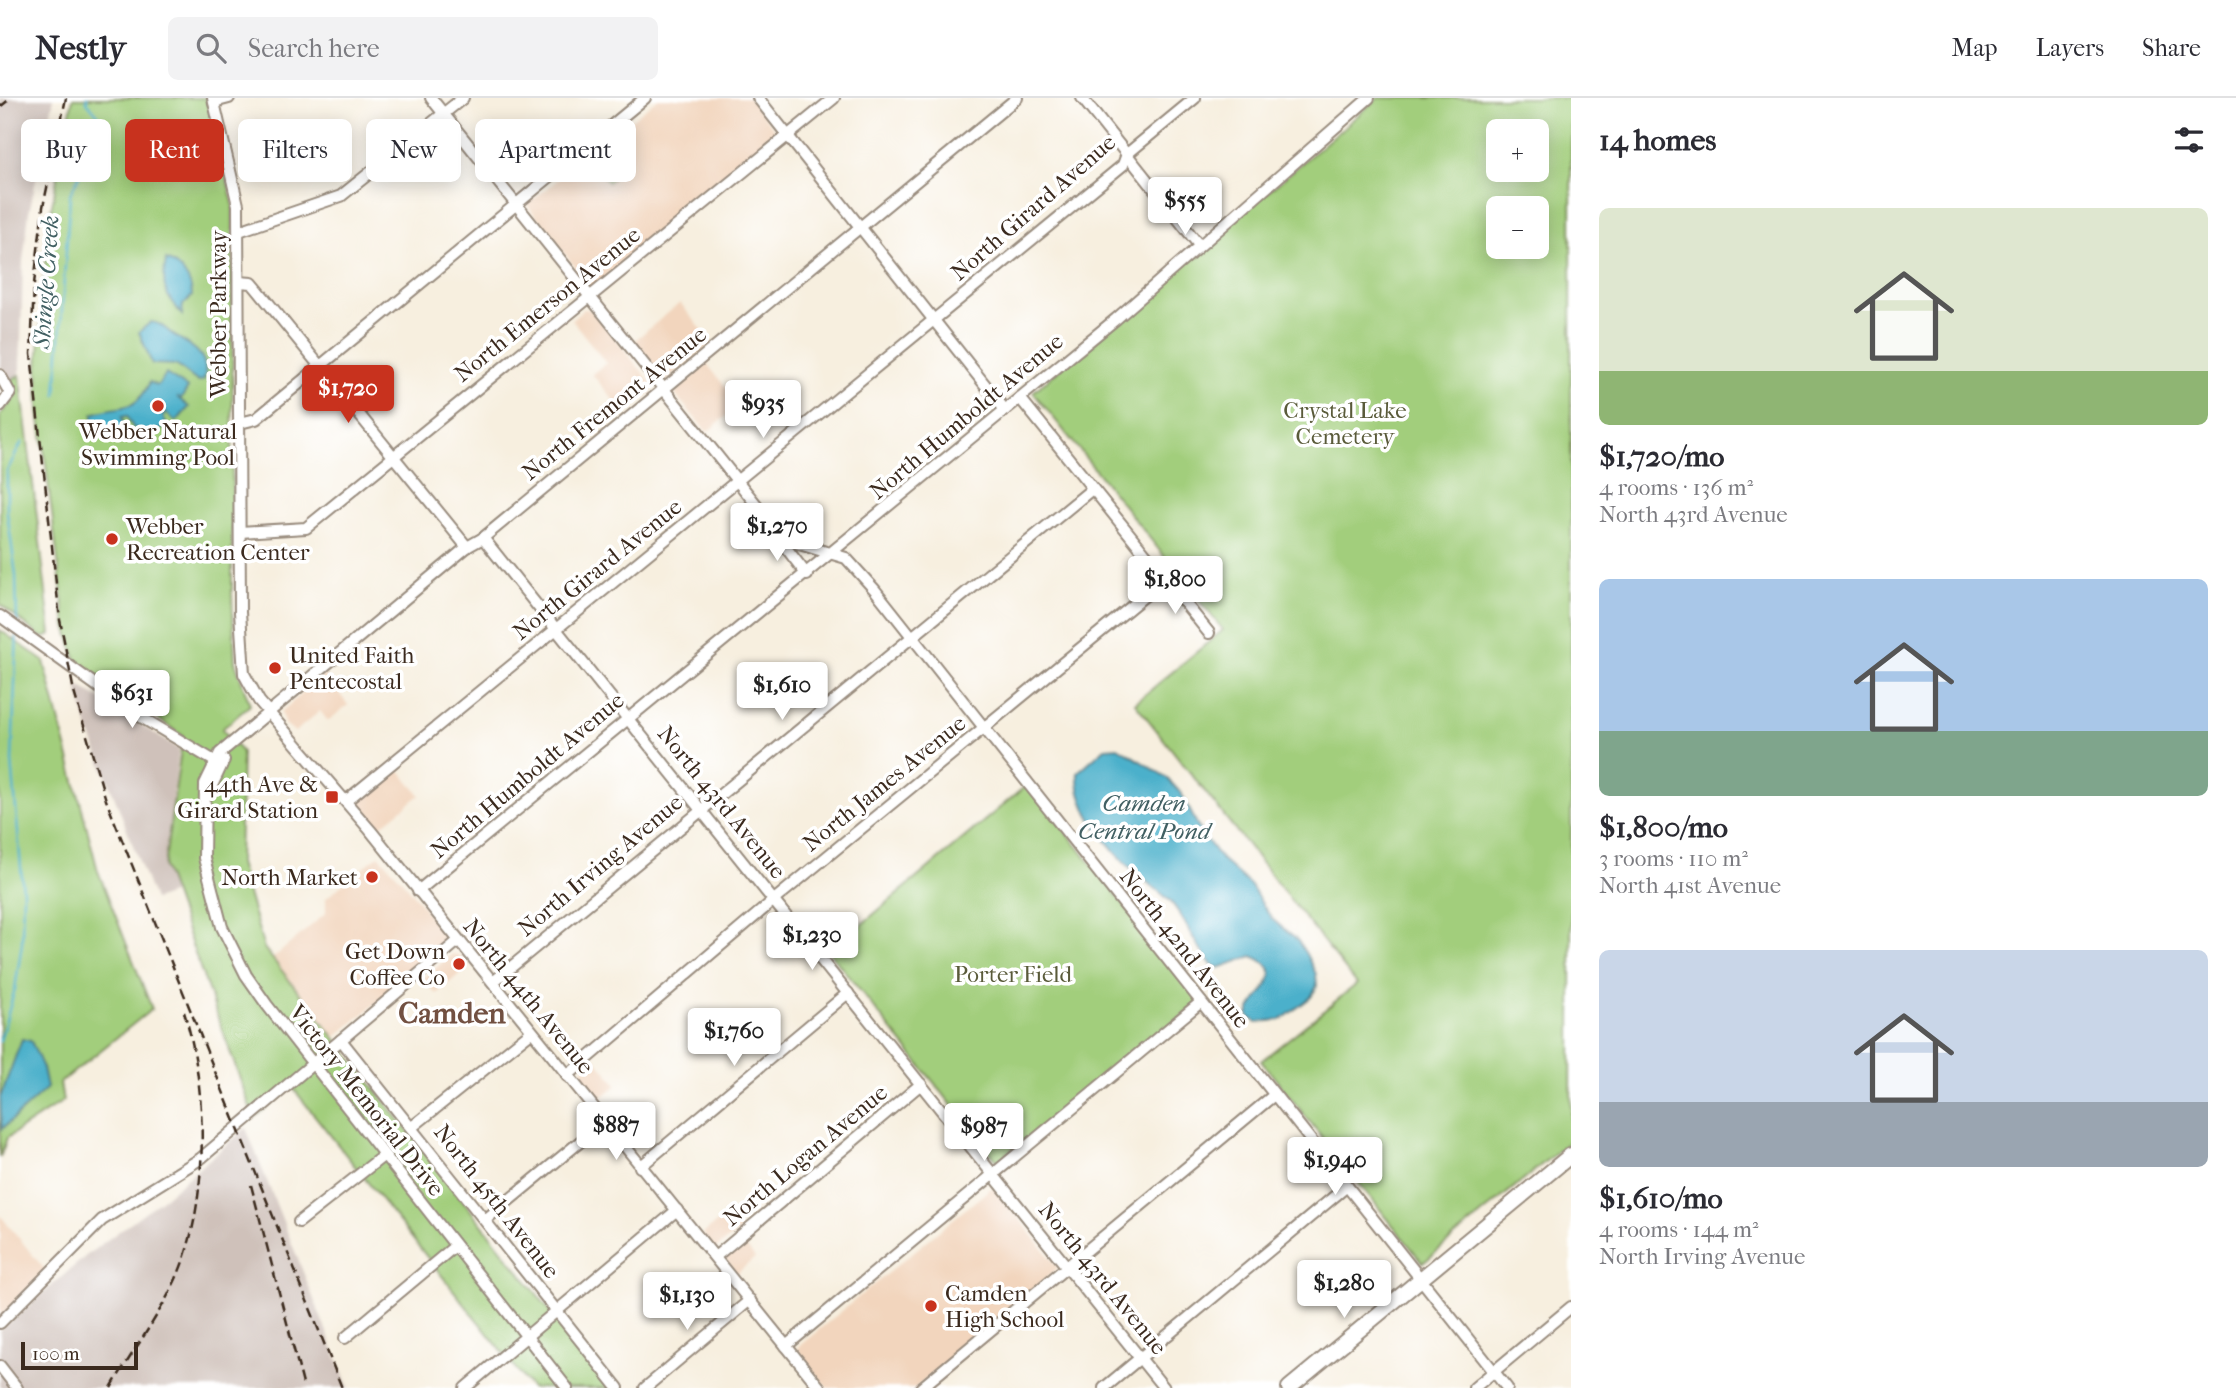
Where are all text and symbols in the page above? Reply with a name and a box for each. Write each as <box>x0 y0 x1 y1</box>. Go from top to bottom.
search box <box>168 17 658 80</box>
text: Nestly <box>35 29 126 68</box>
icon: search <box>192 29 230 67</box>
text: Search here <box>248 33 380 64</box>
text: Map <box>1952 34 1998 62</box>
text: Layers <box>2036 34 2104 62</box>
text: Share <box>2142 34 2201 62</box>
chip: Buy <box>21 119 111 182</box>
chip: Rent <box>125 119 224 182</box>
chip: Filters <box>238 119 352 182</box>
chip: New <box>366 119 461 182</box>
chip: Apartment <box>475 119 636 182</box>
map controls <box>1486 119 1549 259</box>
button: + <box>1486 119 1549 182</box>
icon: filters <box>2170 121 2208 159</box>
text: 14 homes <box>1599 123 1716 158</box>
street label: North Girard Avenue <box>946 129 1121 286</box>
pin: $555 <box>1144 178 1226 237</box>
text: $555 <box>1164 186 1206 213</box>
button: − <box>1486 196 1549 259</box>
water label: Shingle Creek <box>27 214 65 351</box>
street label: North Emerson Avenue <box>449 221 646 388</box>
street label: Webber Parkway <box>205 229 232 399</box>
icon: home <box>1841 253 1967 379</box>
street label: North Fremont Avenue <box>517 321 712 486</box>
street label: North Humboldt Avenue <box>864 328 1069 505</box>
pin: $1,720 <box>291 366 405 425</box>
text: $1,720 <box>318 374 378 401</box>
pin: $935 <box>722 380 804 440</box>
text: $935 <box>741 389 785 416</box>
park label: Crystal Lake Cemetery <box>1283 397 1407 450</box>
marker: Webber Natural Swimming Pool <box>150 398 166 414</box>
place label: Webber Natural Swimming Pool <box>78 418 238 471</box>
text: $1,720/mo <box>1599 439 1724 474</box>
text: 4 rooms · 136 m² <box>1599 474 1753 501</box>
street label: North Girard Avenue <box>508 493 687 646</box>
text: North 43rd Avenue <box>1599 501 1788 528</box>
pin: $1,270 <box>720 504 834 563</box>
text: $1,270 <box>746 512 808 539</box>
place label: Webber Recreation Center <box>125 513 310 566</box>
marker: Webber Recreation Center <box>104 531 120 547</box>
pin: $1,800 <box>1118 556 1232 616</box>
text: $1,800 <box>1144 565 1206 592</box>
icon: home <box>1841 624 1967 750</box>
place label: United Faith Pentecostal <box>289 642 415 695</box>
marker: United Faith Pentecostal <box>267 660 283 676</box>
pin: $1,610 <box>725 662 839 722</box>
pin: $631 <box>91 670 173 730</box>
text: $1,610 <box>753 671 811 698</box>
text: $631 <box>111 679 153 706</box>
street label: North Humboldt Avenue <box>425 687 630 864</box>
street label: North James Avenue <box>798 710 971 857</box>
street label: North 43rd Avenue <box>652 720 791 884</box>
place label: 44th Ave & Girard Station <box>177 771 319 824</box>
marker: 44th Ave & Girard Station <box>324 789 340 805</box>
street label: North Irving Avenue <box>513 789 688 942</box>
water label: Camden Central Pond <box>1078 789 1213 845</box>
text: $1,800/mo <box>1599 810 1728 845</box>
text: 3 rooms · 110 m² <box>1599 845 1748 872</box>
street label: North 42nd Avenue <box>1114 863 1255 1033</box>
place label: North Market <box>221 864 358 891</box>
marker: North Market <box>364 869 380 885</box>
text: North 41st Avenue <box>1599 872 1781 899</box>
pin: $1,230 <box>755 912 869 972</box>
street label: North 44th Avenue <box>458 913 600 1079</box>
text: $1,230 <box>782 921 842 948</box>
place label: Get Down Coffee Co <box>345 938 446 991</box>
marker: Get Down Coffee Co <box>451 956 467 972</box>
park label: Porter Field <box>954 961 1072 988</box>
icon: home <box>1841 995 1967 1121</box>
district label: Camden <box>398 996 506 1031</box>
street label: Victory Memorial Drive <box>283 998 450 1201</box>
pin: $1,760 <box>677 1009 791 1068</box>
text: $1,760 <box>704 1017 764 1044</box>
street label: North Logan Avenue <box>718 1079 893 1232</box>
pin: $887 <box>575 1102 657 1162</box>
pin: $987 <box>943 1104 1025 1163</box>
text: $887 <box>593 1111 639 1138</box>
text: $987 <box>960 1112 1008 1139</box>
street label: North 45th Avenue <box>428 1119 565 1284</box>
pin: $1,940 <box>1278 1138 1392 1197</box>
text: $1,940 <box>1303 1146 1367 1173</box>
text: $1,610/mo <box>1599 1181 1723 1216</box>
street label: North 43rd Avenue <box>1033 1196 1172 1360</box>
text: 4 rooms · 144 m² <box>1599 1216 1759 1243</box>
text: North Irving Avenue <box>1599 1243 1805 1270</box>
pin: $1,280 <box>1287 1260 1401 1320</box>
text: $1,280 <box>1313 1269 1375 1296</box>
pin: $1,130 <box>630 1272 744 1332</box>
place label: Camden High School <box>945 1280 1065 1333</box>
text: $1,130 <box>659 1281 715 1308</box>
marker: Camden High School <box>923 1298 939 1314</box>
scale bar <box>21 1339 138 1371</box>
text: 100 m <box>32 1343 80 1365</box>

